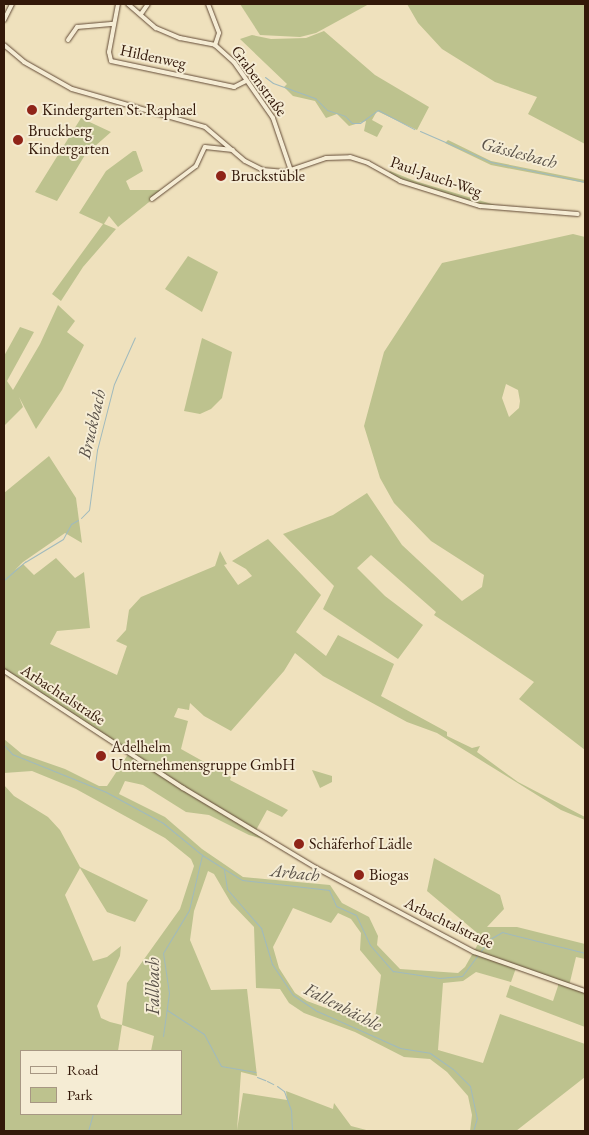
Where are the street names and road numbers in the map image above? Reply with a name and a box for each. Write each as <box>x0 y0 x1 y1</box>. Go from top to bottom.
street label: Hildenweg <box>118 41 188 73</box>
street label: Grabenstraße <box>227 42 291 120</box>
street label: Paul-Jauch-Weg <box>388 152 484 202</box>
street label: Arbachtalstraße <box>17 661 109 729</box>
street label: Arbachtalstraße <box>401 893 497 953</box>

